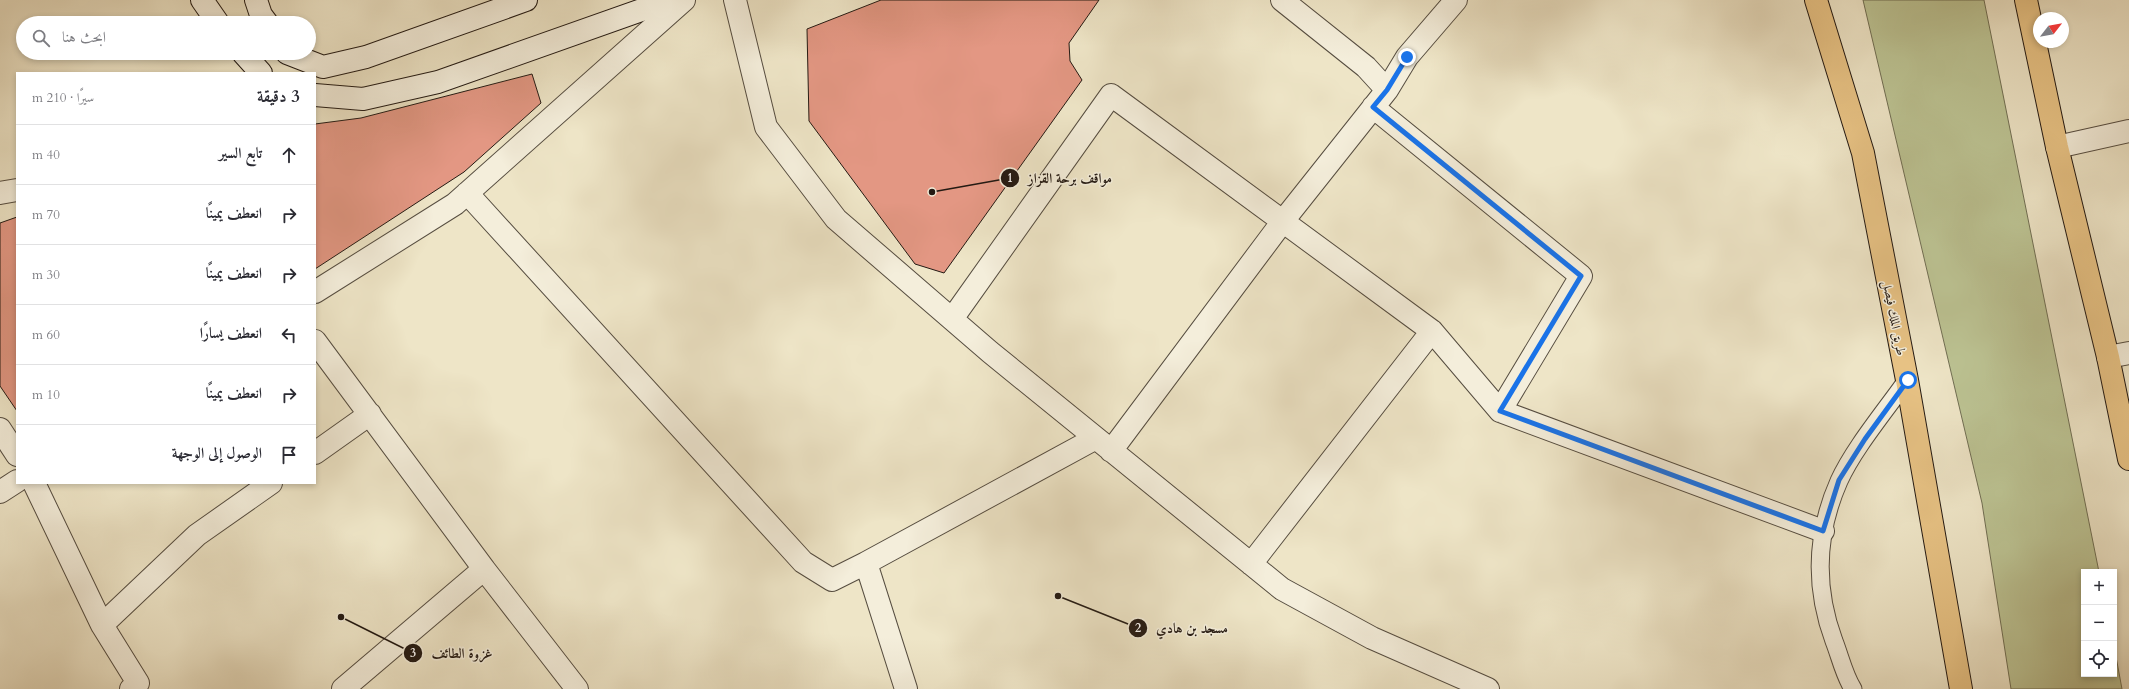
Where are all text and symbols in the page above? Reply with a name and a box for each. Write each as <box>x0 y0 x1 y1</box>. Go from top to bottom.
north arrow <box>2033 12 2069 48</box>
search box <box>16 16 316 60</box>
icon: search <box>30 27 52 49</box>
text: ابحث هنا <box>62 27 106 47</box>
route end <box>1398 48 1416 66</box>
text: 3 دقيقة <box>257 85 300 108</box>
text: سيرًا · 210 m <box>32 89 94 107</box>
text: تابع السير <box>219 143 262 163</box>
icon: ahead <box>278 144 300 166</box>
text: 40 m <box>32 146 60 164</box>
callout: مواقف برحة القزاز <box>1000 165 1120 191</box>
text: مواقف برحة القزاز <box>1026 169 1112 188</box>
text: 1 <box>1007 170 1013 186</box>
text: انعطف يمينًا <box>206 203 262 223</box>
icon: right <box>278 204 300 226</box>
text: 70 m <box>32 206 60 224</box>
text: انعطف يمينًا <box>206 263 262 283</box>
icon: right <box>278 264 300 286</box>
text: 30 m <box>32 266 60 284</box>
street label: طريق الملك فيصل <box>1878 279 1910 357</box>
text: انعطف يسارًا <box>200 323 262 343</box>
icon: left <box>278 324 300 346</box>
text: 60 m <box>32 326 60 344</box>
route start <box>1899 371 1917 389</box>
text: انعطف يمينًا <box>206 383 262 403</box>
icon: right <box>278 384 300 406</box>
text: 10 m <box>32 386 60 404</box>
text: الوصول إلى الوجهة <box>172 443 262 463</box>
icon: arrive <box>278 444 300 466</box>
map controls <box>2081 569 2117 677</box>
button: + <box>2081 569 2117 605</box>
button: − <box>2081 605 2117 641</box>
callout: مسجد بن هادي <box>1128 615 1236 641</box>
text: مسجد بن هادي <box>1156 619 1228 640</box>
text: 2 <box>1135 620 1141 636</box>
callout: غزوة الطائف <box>403 640 500 666</box>
button: locate <box>2081 641 2117 677</box>
text: غزوة الطائف <box>432 644 493 663</box>
text: 3 <box>410 645 416 661</box>

